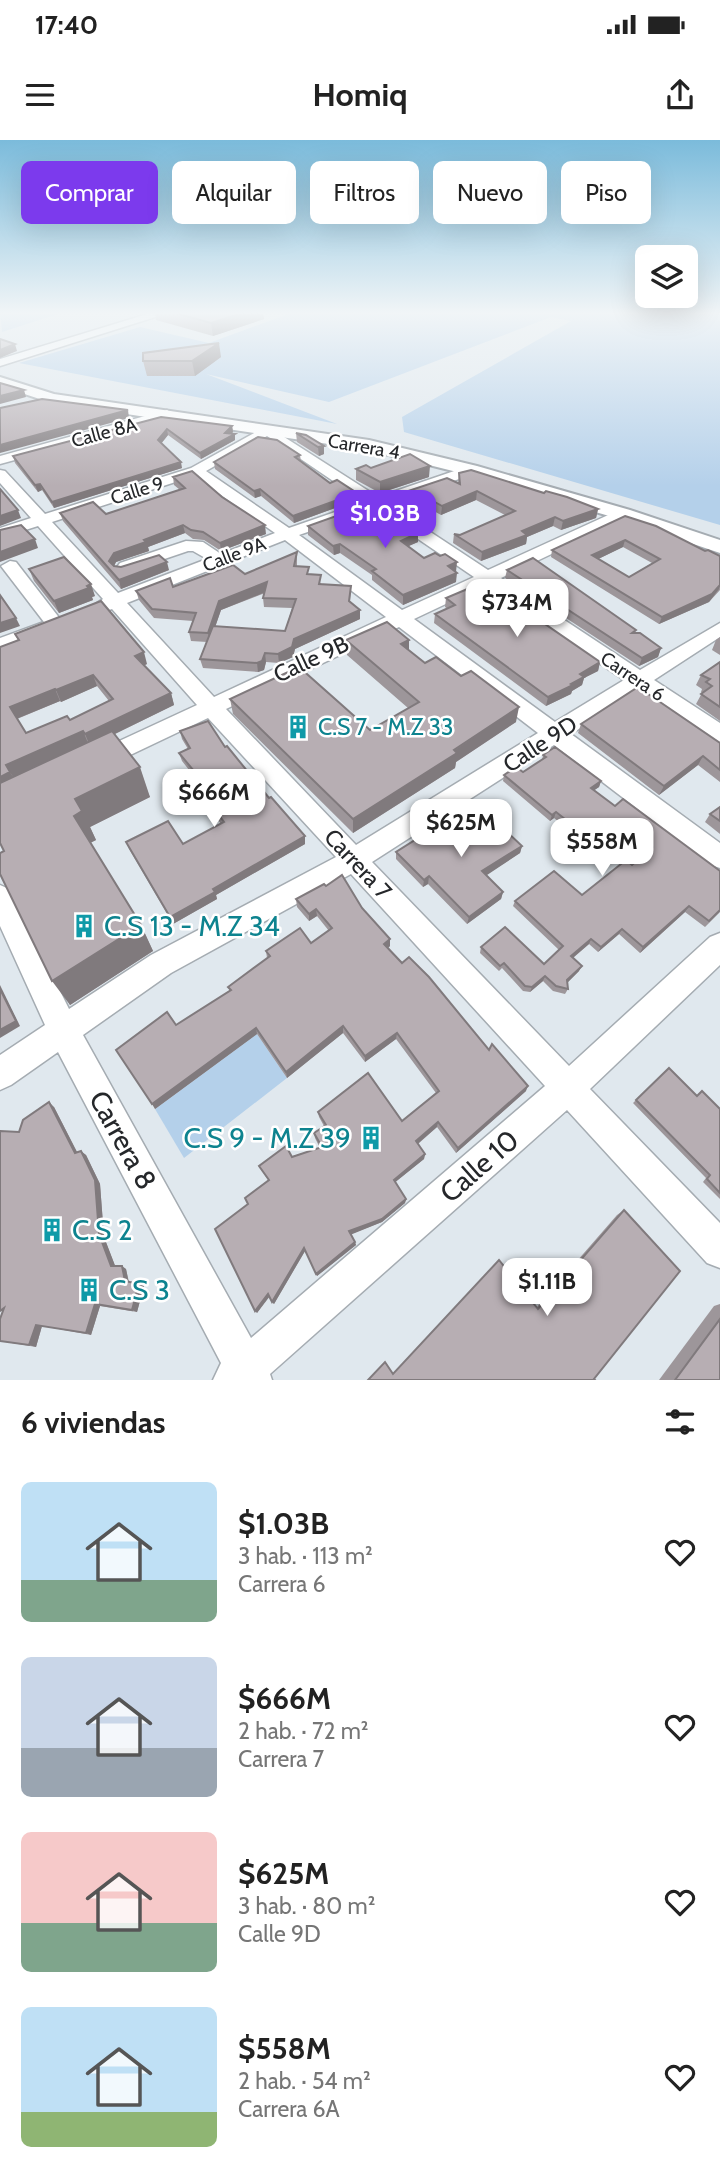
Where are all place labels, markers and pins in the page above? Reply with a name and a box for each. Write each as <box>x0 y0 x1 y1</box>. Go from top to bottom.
pin: $1.03B <box>328 490 442 550</box>
pin: $734M <box>468 580 566 639</box>
building icon: C.S 7 - M.Z 33 <box>284 713 312 741</box>
place label: C.S 7 - M.Z 33 <box>318 713 453 741</box>
pin: $666M <box>165 770 263 829</box>
pin: $625M <box>412 800 510 859</box>
pin: $558M <box>553 818 651 878</box>
place label: C.S 13 - M.Z 34 <box>104 909 280 943</box>
building icon: C.S 13 - M.Z 34 <box>70 912 98 940</box>
place label: C.S 9 - M.Z 39 <box>184 1121 351 1155</box>
building icon: C.S 9 - M.Z 39 <box>357 1124 385 1152</box>
place label: C.S 2 <box>72 1213 132 1247</box>
building icon: C.S 2 <box>38 1216 66 1244</box>
pin: $1.11B <box>490 1258 604 1318</box>
place label: C.S 3 <box>109 1273 170 1307</box>
building icon: C.S 3 <box>75 1276 103 1304</box>

